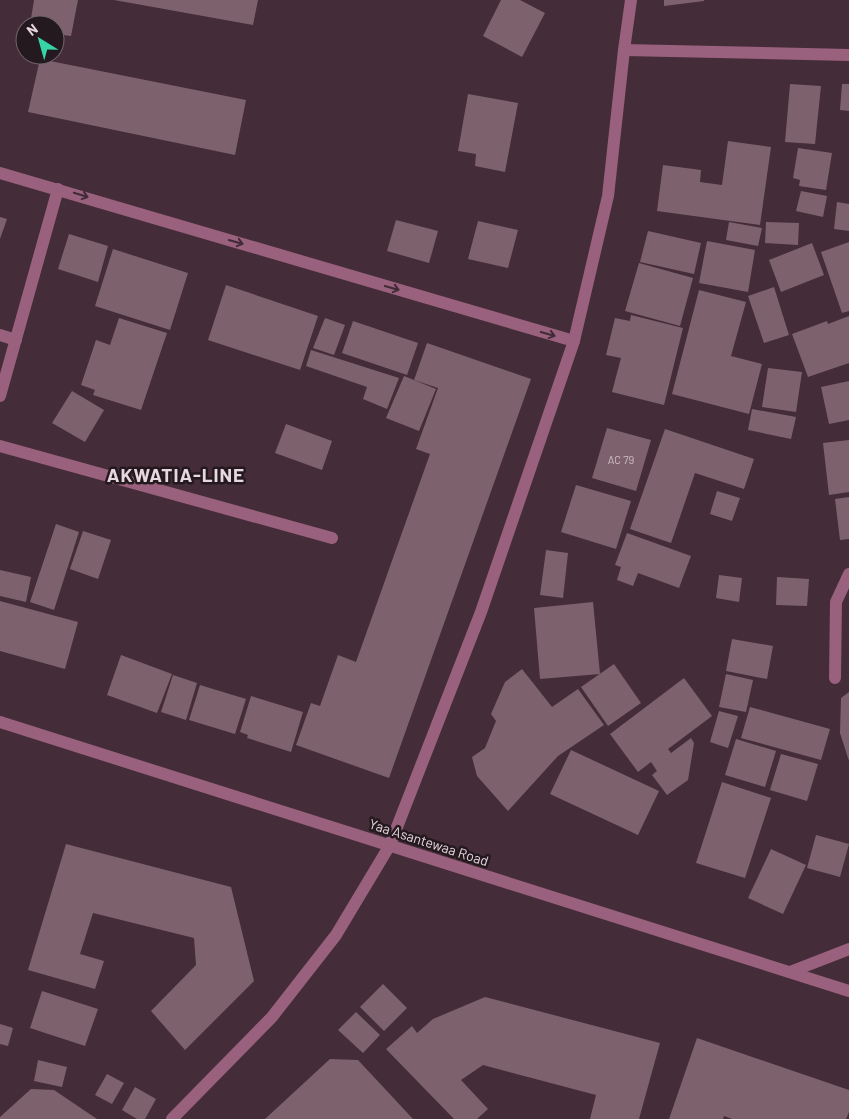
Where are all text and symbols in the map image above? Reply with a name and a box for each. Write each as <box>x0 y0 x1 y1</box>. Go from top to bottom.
north arrow <box>15 15 65 65</box>
text: N <box>23 20 41 39</box>
one-way arrow <box>72 191 88 201</box>
one-way arrow <box>228 237 244 247</box>
one-way arrow <box>384 283 400 293</box>
one-way arrow <box>540 329 556 339</box>
house number: AC 79 <box>608 453 634 466</box>
district label: AKWATIA-LINE <box>107 463 245 486</box>
street label: Yaa Asantewaa Road <box>367 815 491 869</box>

